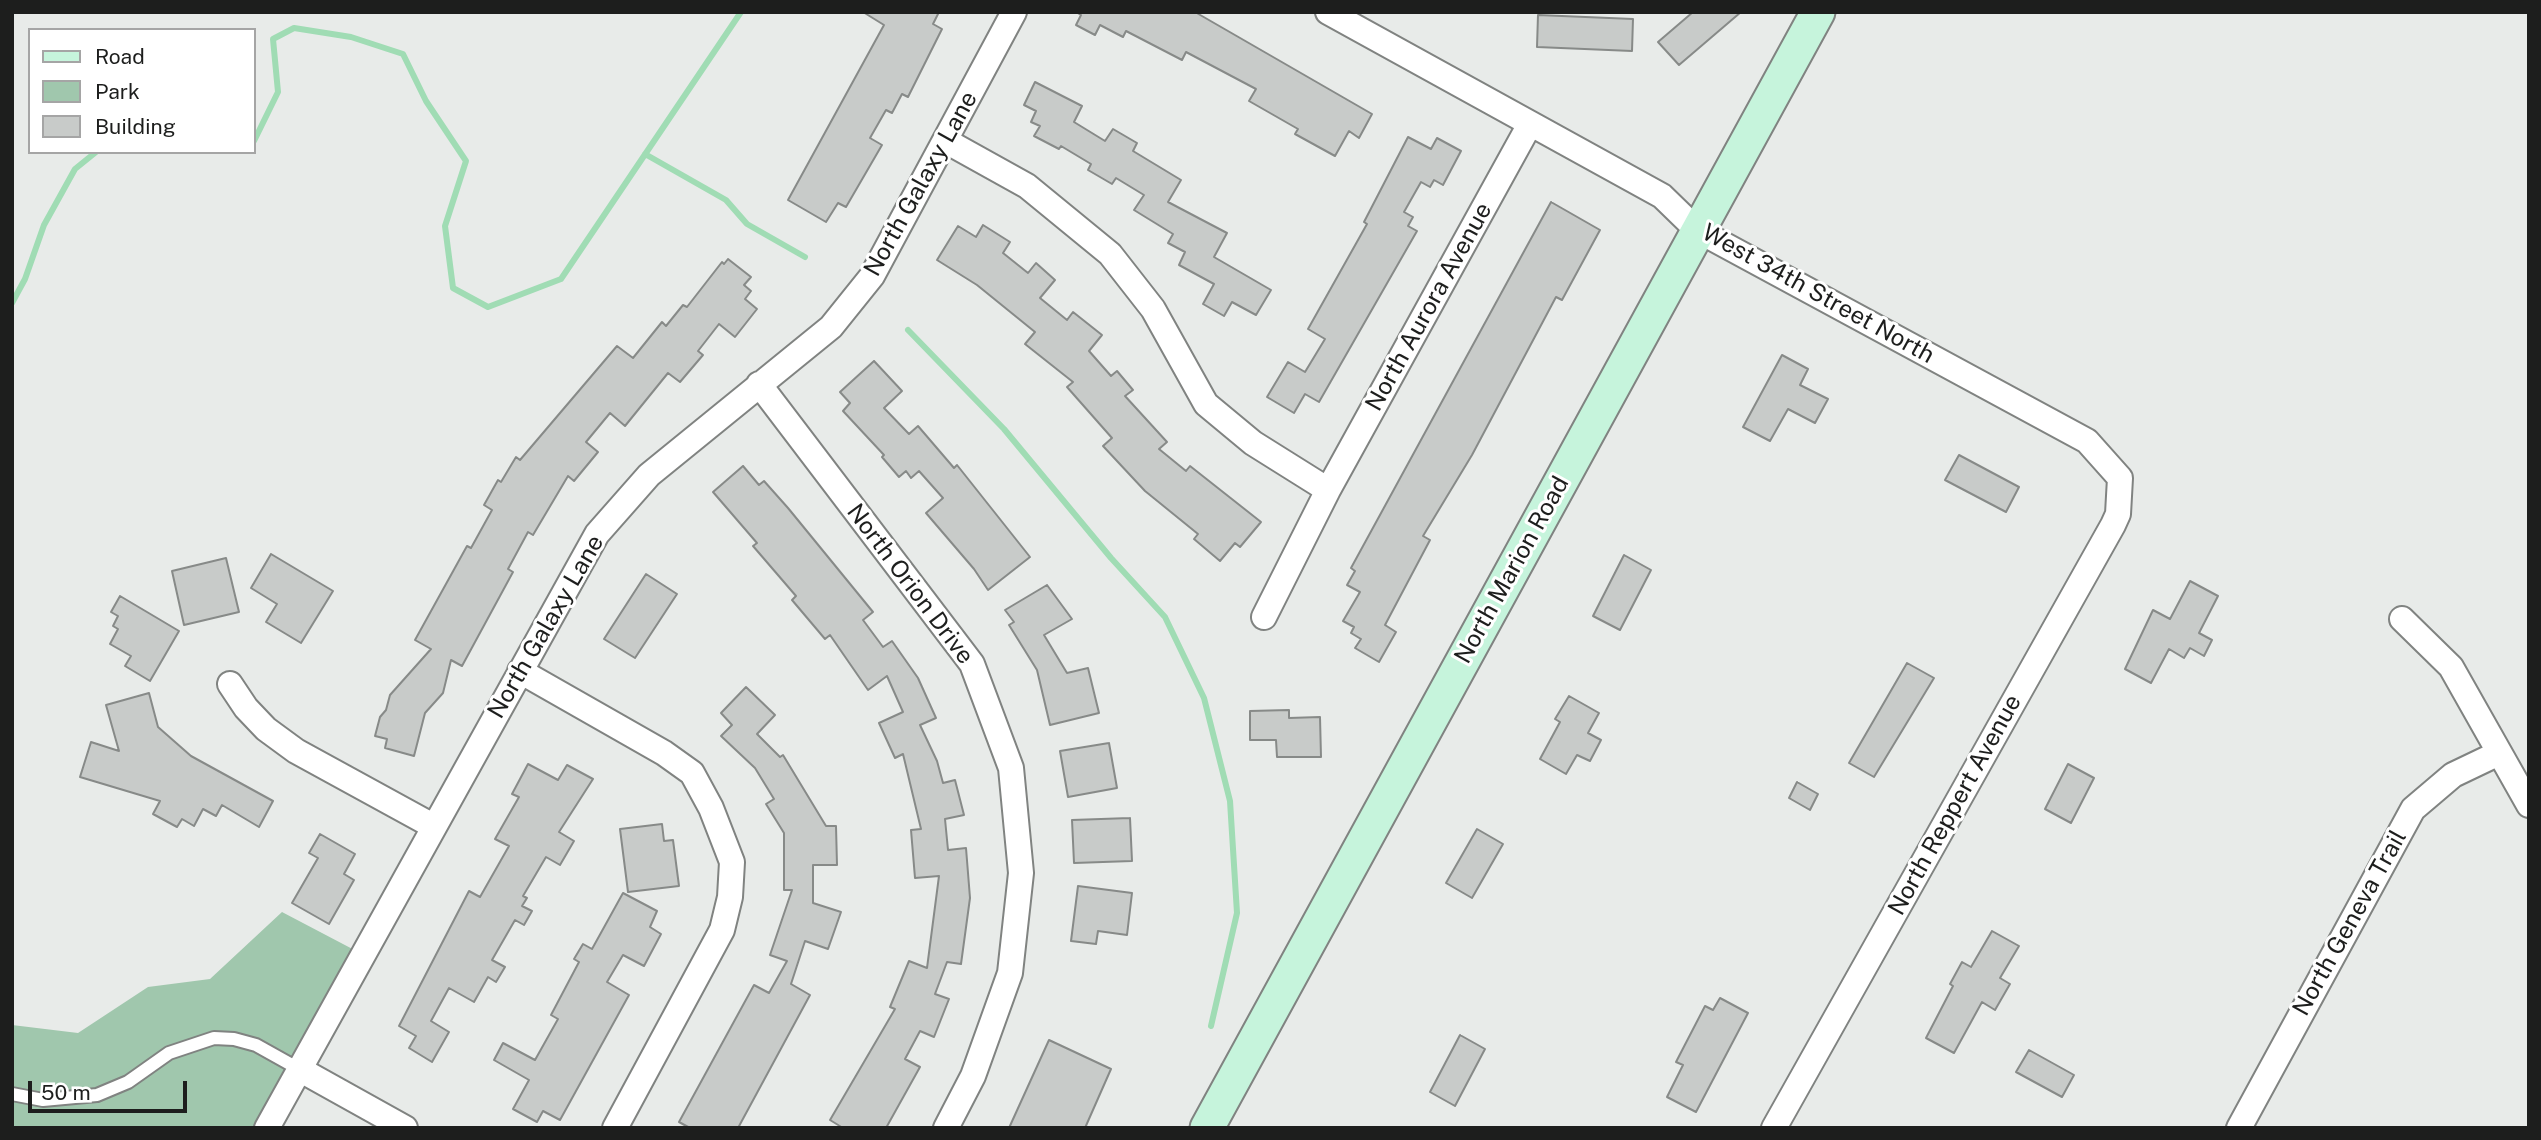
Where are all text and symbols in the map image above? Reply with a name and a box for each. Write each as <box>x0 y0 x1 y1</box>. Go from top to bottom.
legend <box>28 28 256 154</box>
text: Road <box>95 44 145 69</box>
text: Park <box>95 79 140 104</box>
street label: North Galaxy Lane <box>858 87 984 281</box>
text: Building <box>95 114 176 139</box>
street label: North Aurora Avenue <box>1360 198 1498 416</box>
street label: West 34th Street North <box>1697 218 1939 370</box>
street label: North Marion Road <box>1449 471 1575 669</box>
street label: North Orion Drive <box>840 498 980 670</box>
street label: North Galaxy Lane <box>482 530 610 724</box>
street label: North Reppert Avenue <box>1882 690 2028 920</box>
street label: North Geneva Trail <box>2287 825 2413 1021</box>
scale bar <box>32 1066 191 1110</box>
text: 50 m <box>41 1080 91 1105</box>

